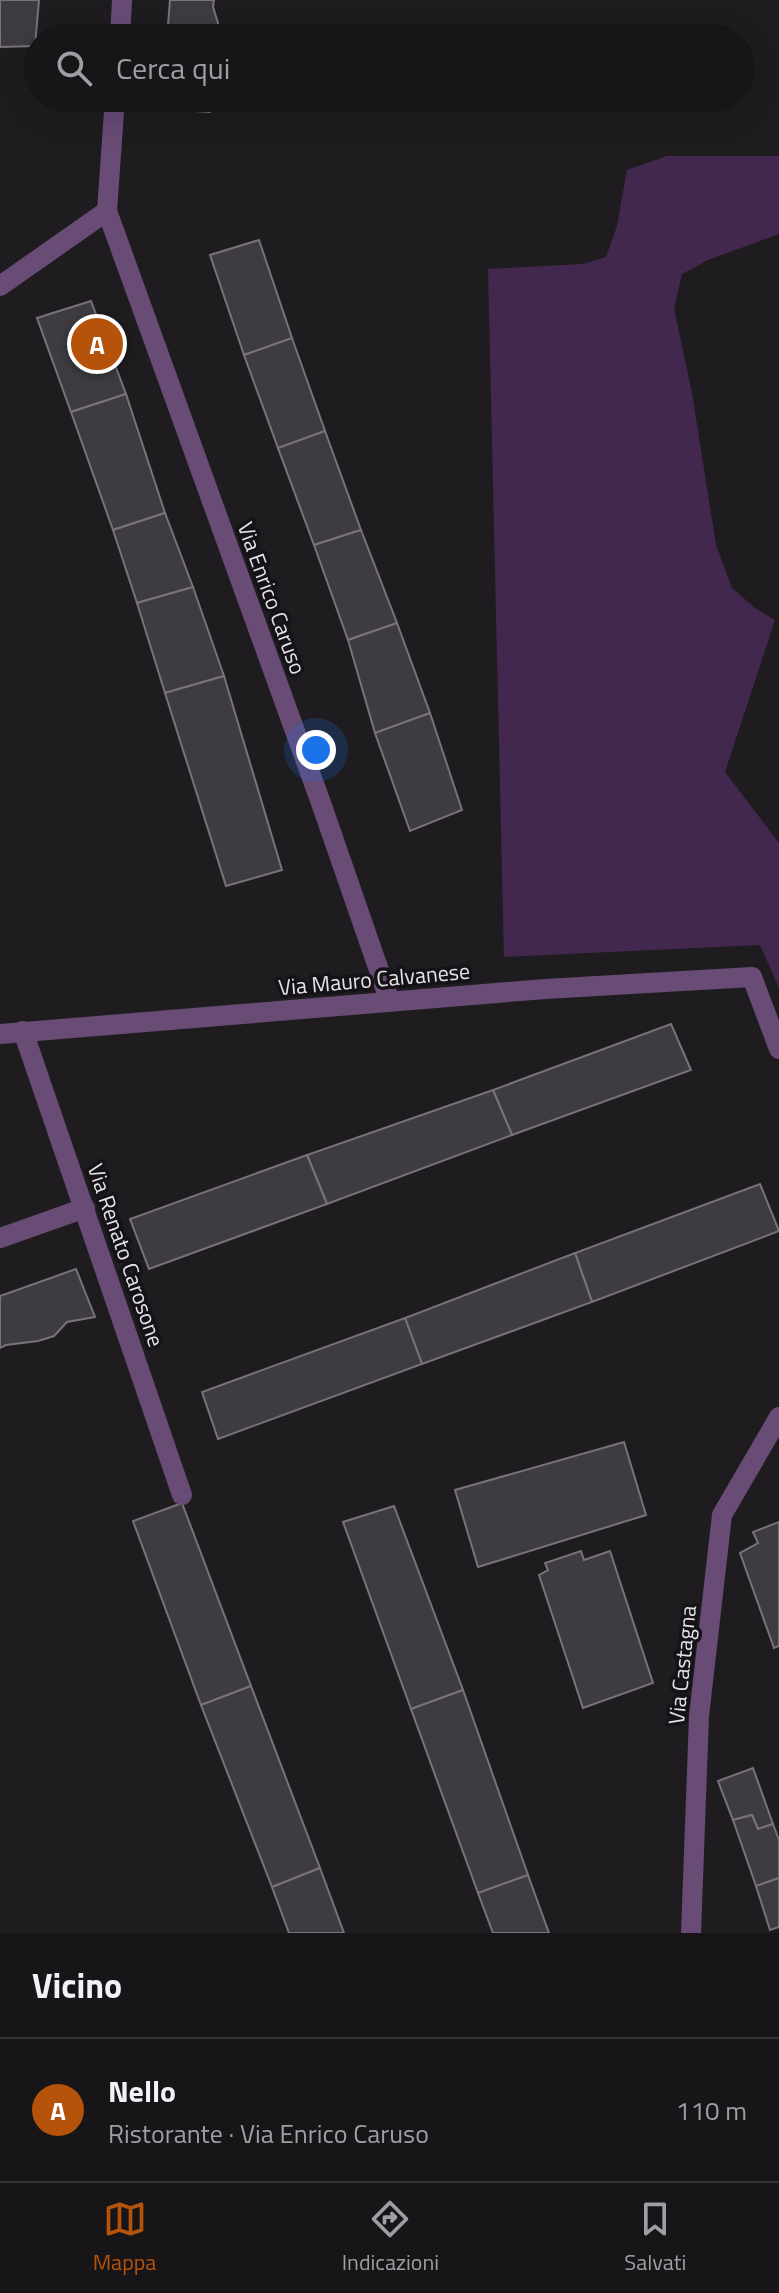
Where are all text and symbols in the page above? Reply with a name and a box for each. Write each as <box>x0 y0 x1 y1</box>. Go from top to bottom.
search box <box>24 24 755 112</box>
text: Cerca qui <box>116 45 230 91</box>
icon: search <box>52 46 96 90</box>
pin: A <box>71 314 123 374</box>
street label: Via Enrico Caruso <box>229 517 315 679</box>
your location <box>296 730 336 770</box>
street label: Via Mauro Calvanese <box>277 954 471 1004</box>
street label: Via Renato Carosone <box>79 1159 173 1351</box>
street label: Via Castagna <box>659 1604 705 1726</box>
text: Vicino <box>32 1959 122 2011</box>
text: Nello <box>108 2068 176 2114</box>
text: A <box>50 2091 66 2130</box>
text: 110 m <box>676 2091 747 2130</box>
text: Ristorante · Via Enrico Caruso <box>108 2114 429 2153</box>
tab: Mappa <box>93 2197 156 2279</box>
tab: Indicazioni <box>342 2197 439 2279</box>
tab: Salvati <box>624 2197 686 2279</box>

